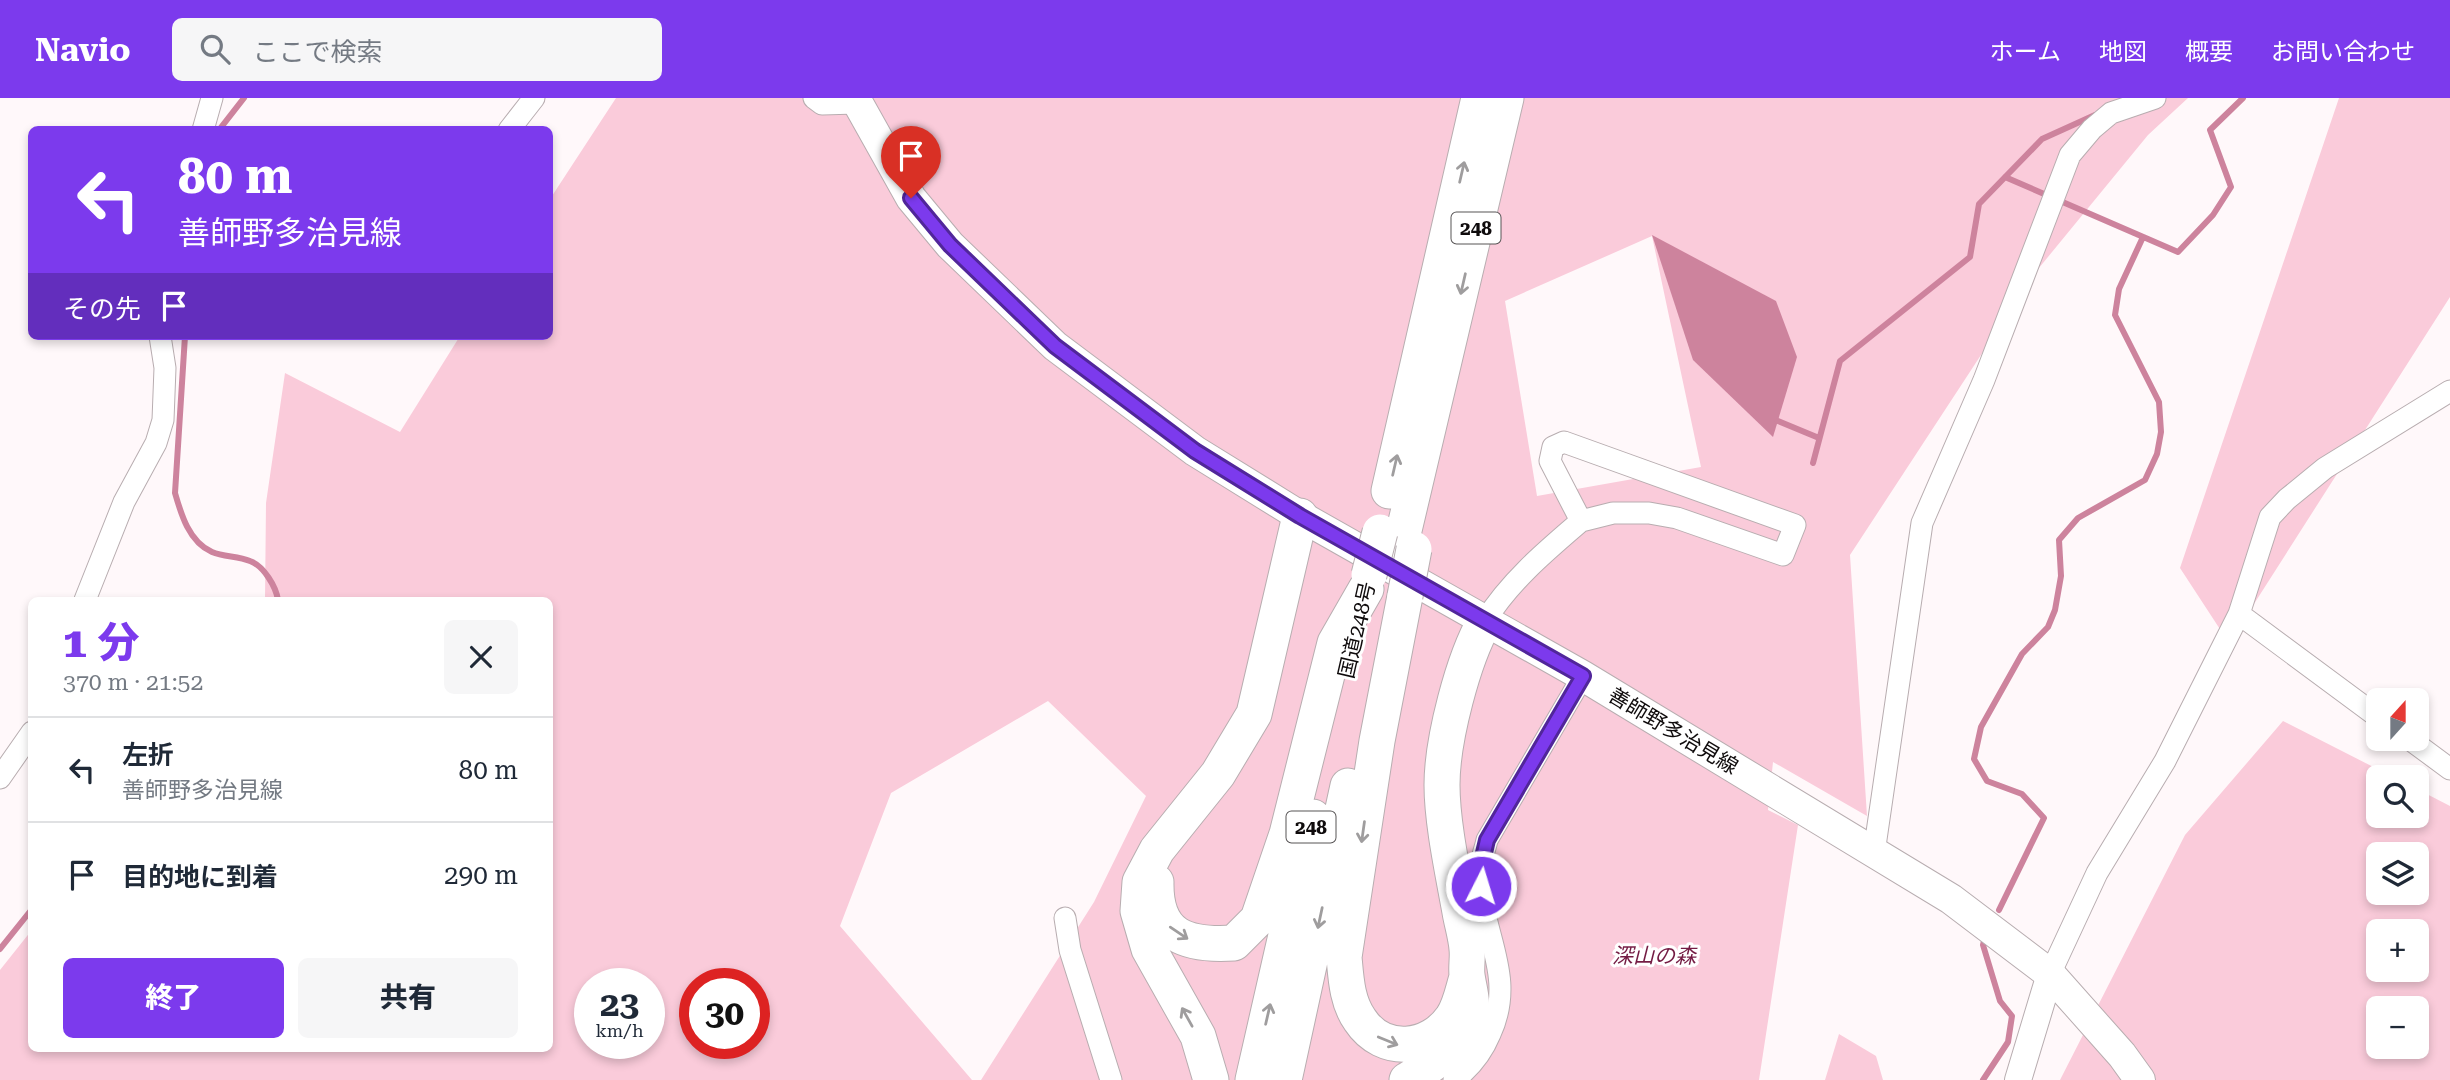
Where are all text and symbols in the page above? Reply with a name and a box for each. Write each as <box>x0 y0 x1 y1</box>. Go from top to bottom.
search box <box>172 18 662 81</box>
text: Navio <box>35 30 130 69</box>
icon: search <box>196 30 234 68</box>
text: ここで検索 <box>252 37 383 67</box>
text: ホーム <box>1990 38 2061 66</box>
text: 地図 <box>2099 38 2147 66</box>
text: 概要 <box>2185 38 2233 66</box>
text: お問い合わせ <box>2271 38 2415 66</box>
pin <box>881 126 941 198</box>
icon: arrive <box>892 137 930 175</box>
text: 80 m <box>178 148 293 205</box>
icon: left <box>63 154 154 245</box>
one-way arrow <box>1456 161 1469 184</box>
road number: 248 <box>1452 212 1500 244</box>
text: 善師野多治見線 <box>178 214 402 252</box>
one-way arrow <box>1456 272 1470 295</box>
icon: arrive <box>155 287 193 325</box>
text: その先 <box>63 294 141 324</box>
one-way arrow <box>1389 454 1402 477</box>
street label: 国道248号 <box>1334 579 1380 681</box>
text: 1 分 <box>63 618 139 667</box>
button: close <box>444 620 518 694</box>
text: 370 m · 21:52 <box>63 669 203 696</box>
street label: 善師野多治見線 <box>1604 683 1742 779</box>
north arrow <box>2366 688 2429 751</box>
map controls <box>2366 688 2429 1059</box>
text: 左折 <box>122 740 174 770</box>
icon: left <box>63 751 101 789</box>
text: 80 m <box>459 755 518 785</box>
button: search <box>2366 765 2429 828</box>
text: 善師野多治見線 <box>122 777 283 804</box>
road number: 248 <box>1286 812 1336 842</box>
one-way arrow <box>1356 820 1369 843</box>
button: layers <box>2366 842 2429 905</box>
position arrow <box>1444 849 1518 923</box>
icon: arrive <box>63 856 101 894</box>
text: 290 m <box>444 860 518 890</box>
text: 目的地に到着 <box>122 862 278 892</box>
one-way arrow <box>1312 906 1326 929</box>
button: + <box>2366 919 2429 982</box>
one-way arrow <box>1169 926 1188 941</box>
park label: 深山の森 <box>1612 944 1698 968</box>
button: 終了 <box>63 958 284 1038</box>
button: 共有 <box>298 958 518 1038</box>
speed limit sign: 30 <box>679 968 770 1059</box>
text: 23 <box>600 984 639 1025</box>
button: − <box>2366 996 2429 1059</box>
one-way arrow <box>1262 1003 1275 1025</box>
one-way arrow <box>1180 1007 1194 1027</box>
text: km/h <box>595 1020 644 1041</box>
one-way arrow <box>1376 1035 1398 1048</box>

